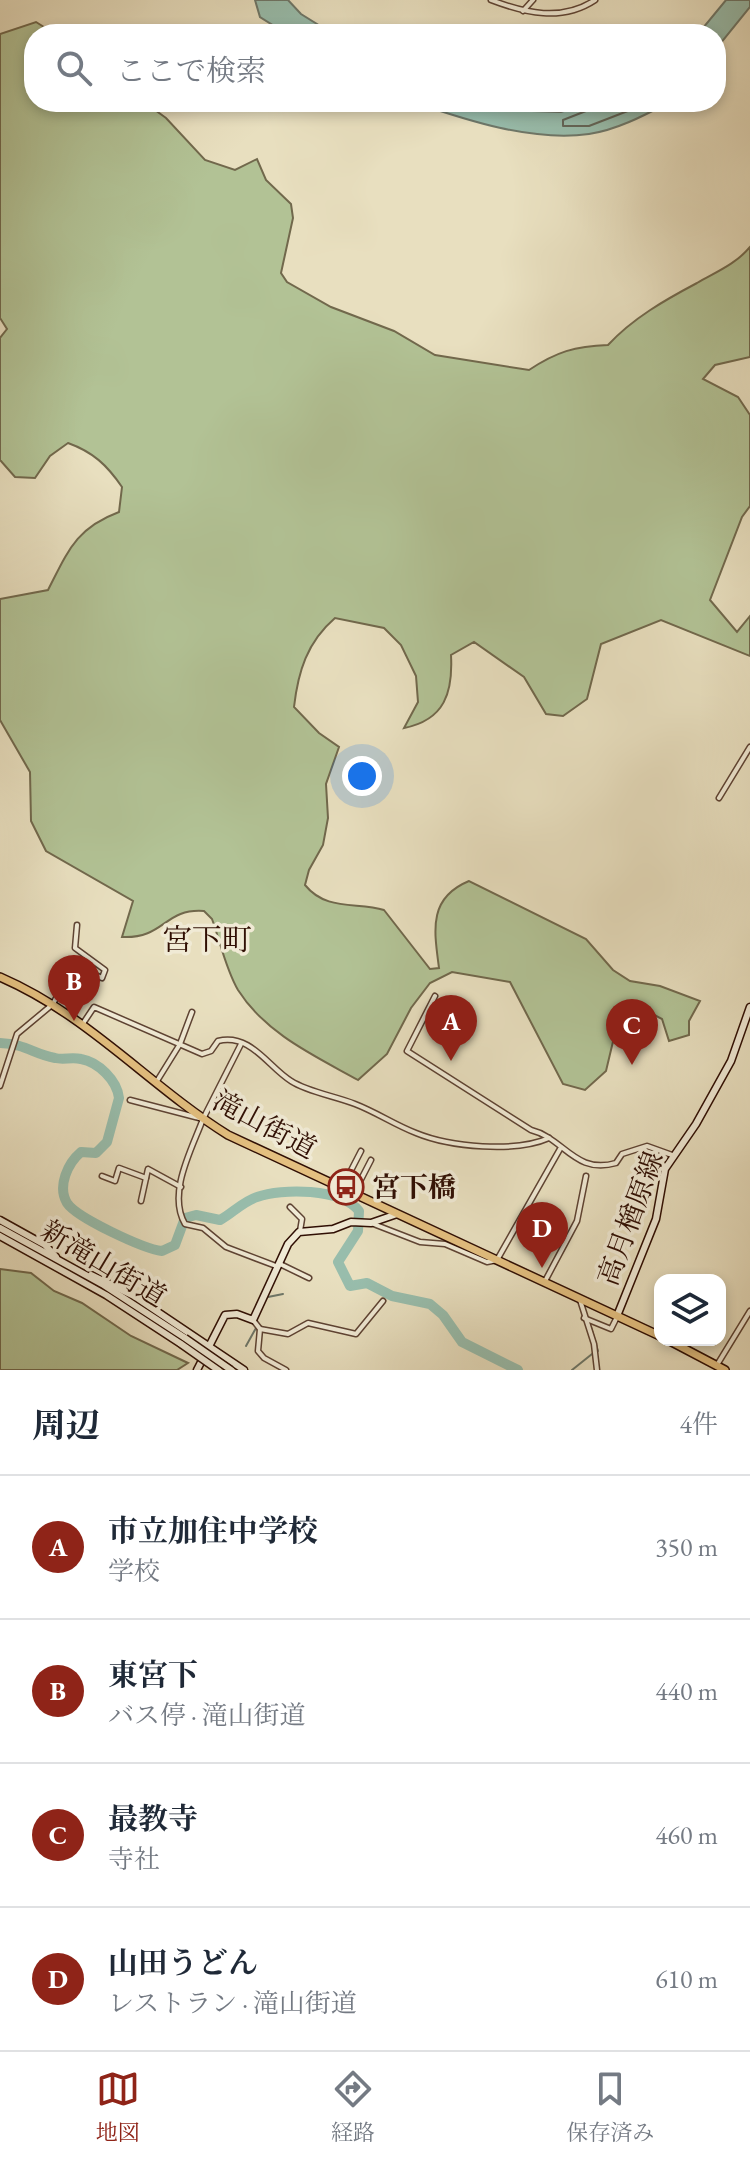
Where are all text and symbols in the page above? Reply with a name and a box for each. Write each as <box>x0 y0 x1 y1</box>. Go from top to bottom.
search box <box>24 24 726 112</box>
icon: search <box>52 46 96 90</box>
text: ここで検索 <box>116 51 266 90</box>
your location <box>342 756 382 796</box>
district label: 宮下町 <box>162 920 252 959</box>
pin: B <box>48 955 100 1021</box>
pin: A <box>425 995 477 1061</box>
pin: C <box>606 999 658 1065</box>
street label: 滝山街道 <box>207 1082 323 1166</box>
street label: 高月楢原線 <box>589 1146 671 1290</box>
bus stop icon: 宮下橋 <box>327 1168 365 1206</box>
place label: 宮下橋 <box>372 1169 456 1205</box>
pin: D <box>516 1202 568 1268</box>
street label: 新滝山街道 <box>35 1212 173 1314</box>
map controls <box>654 1274 726 1346</box>
button: layers <box>654 1274 726 1346</box>
text: 周辺 <box>32 1403 100 1447</box>
text: 4件 <box>680 1407 718 1441</box>
text: 市立加住中学校 <box>108 1511 318 1550</box>
text: A <box>49 1530 67 1564</box>
text: 350 m <box>655 1530 718 1564</box>
text: 学校 <box>108 1554 160 1588</box>
text: 東宮下 <box>108 1655 198 1694</box>
text: B <box>50 1674 66 1708</box>
text: 440 m <box>655 1674 718 1708</box>
text: バス停 · 滝山街道 <box>108 1698 306 1732</box>
text: 最教寺 <box>108 1799 198 1838</box>
text: C <box>49 1818 67 1852</box>
text: 460 m <box>655 1818 718 1852</box>
text: 寺社 <box>108 1842 160 1876</box>
text: 山田うどん <box>108 1943 258 1982</box>
text: D <box>48 1962 68 1996</box>
text: 610 m <box>655 1962 718 1996</box>
text: レストラン · 滝山街道 <box>108 1986 357 2020</box>
tab: 地図 <box>96 2067 140 2147</box>
tab: 経路 <box>331 2067 375 2147</box>
tab: 保存済み <box>566 2067 654 2147</box>

